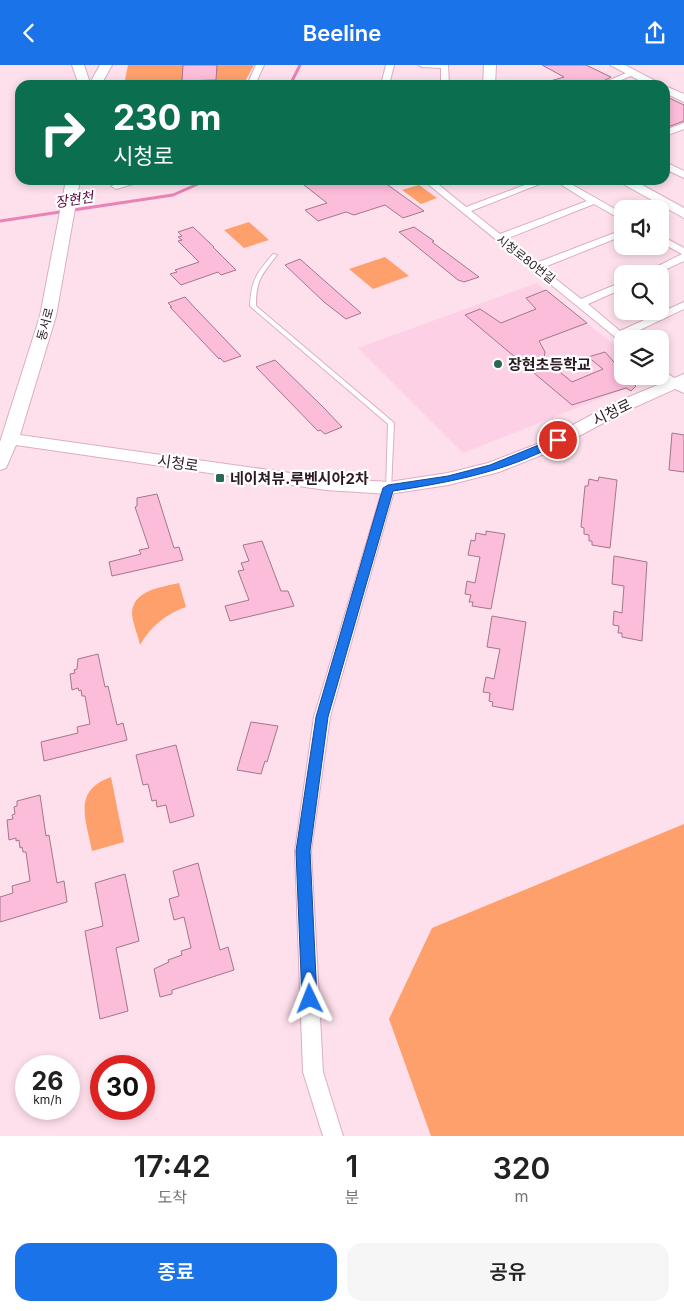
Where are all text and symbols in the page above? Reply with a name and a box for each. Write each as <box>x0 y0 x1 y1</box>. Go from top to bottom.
icon: back <box>15 19 43 47</box>
icon: share <box>641 19 669 47</box>
text: Beeline <box>303 20 381 46</box>
text: 230 m <box>113 96 221 138</box>
icon: right <box>30 100 95 165</box>
text: 시청로 <box>113 143 174 169</box>
water label: 장현천 <box>54 187 96 210</box>
map controls <box>614 200 669 385</box>
button: sound <box>614 200 669 255</box>
street label: 시청로80번길 <box>494 231 558 287</box>
button: search <box>614 265 669 320</box>
street label: 동서로 <box>33 306 57 342</box>
button: layers <box>614 330 669 385</box>
place label: 장현초등학교 <box>508 355 591 374</box>
marker: 장현초등학교 <box>492 358 504 370</box>
street label: 시청로 <box>589 394 635 430</box>
pin <box>537 419 579 461</box>
icon: arrive <box>544 426 572 454</box>
street label: 시청로 <box>156 451 200 475</box>
place label: 네이쳐뷰.루벤시아2차 <box>230 469 369 488</box>
marker: 네이쳐뷰.루벤시아2차 <box>214 472 226 484</box>
position arrow <box>283 972 335 1024</box>
speed limit sign: 30 <box>90 1055 155 1120</box>
text: 26 <box>32 1066 63 1096</box>
text: km/h <box>33 1092 62 1107</box>
text: 17:42 <box>134 1148 211 1184</box>
text: 1 <box>345 1148 358 1184</box>
text: 320 <box>493 1150 550 1186</box>
text: m <box>515 1186 529 1206</box>
text: 도착 <box>157 1187 187 1207</box>
text: 분 <box>344 1187 359 1207</box>
button: 종료 <box>15 1243 337 1301</box>
button: 공유 <box>347 1243 669 1301</box>

